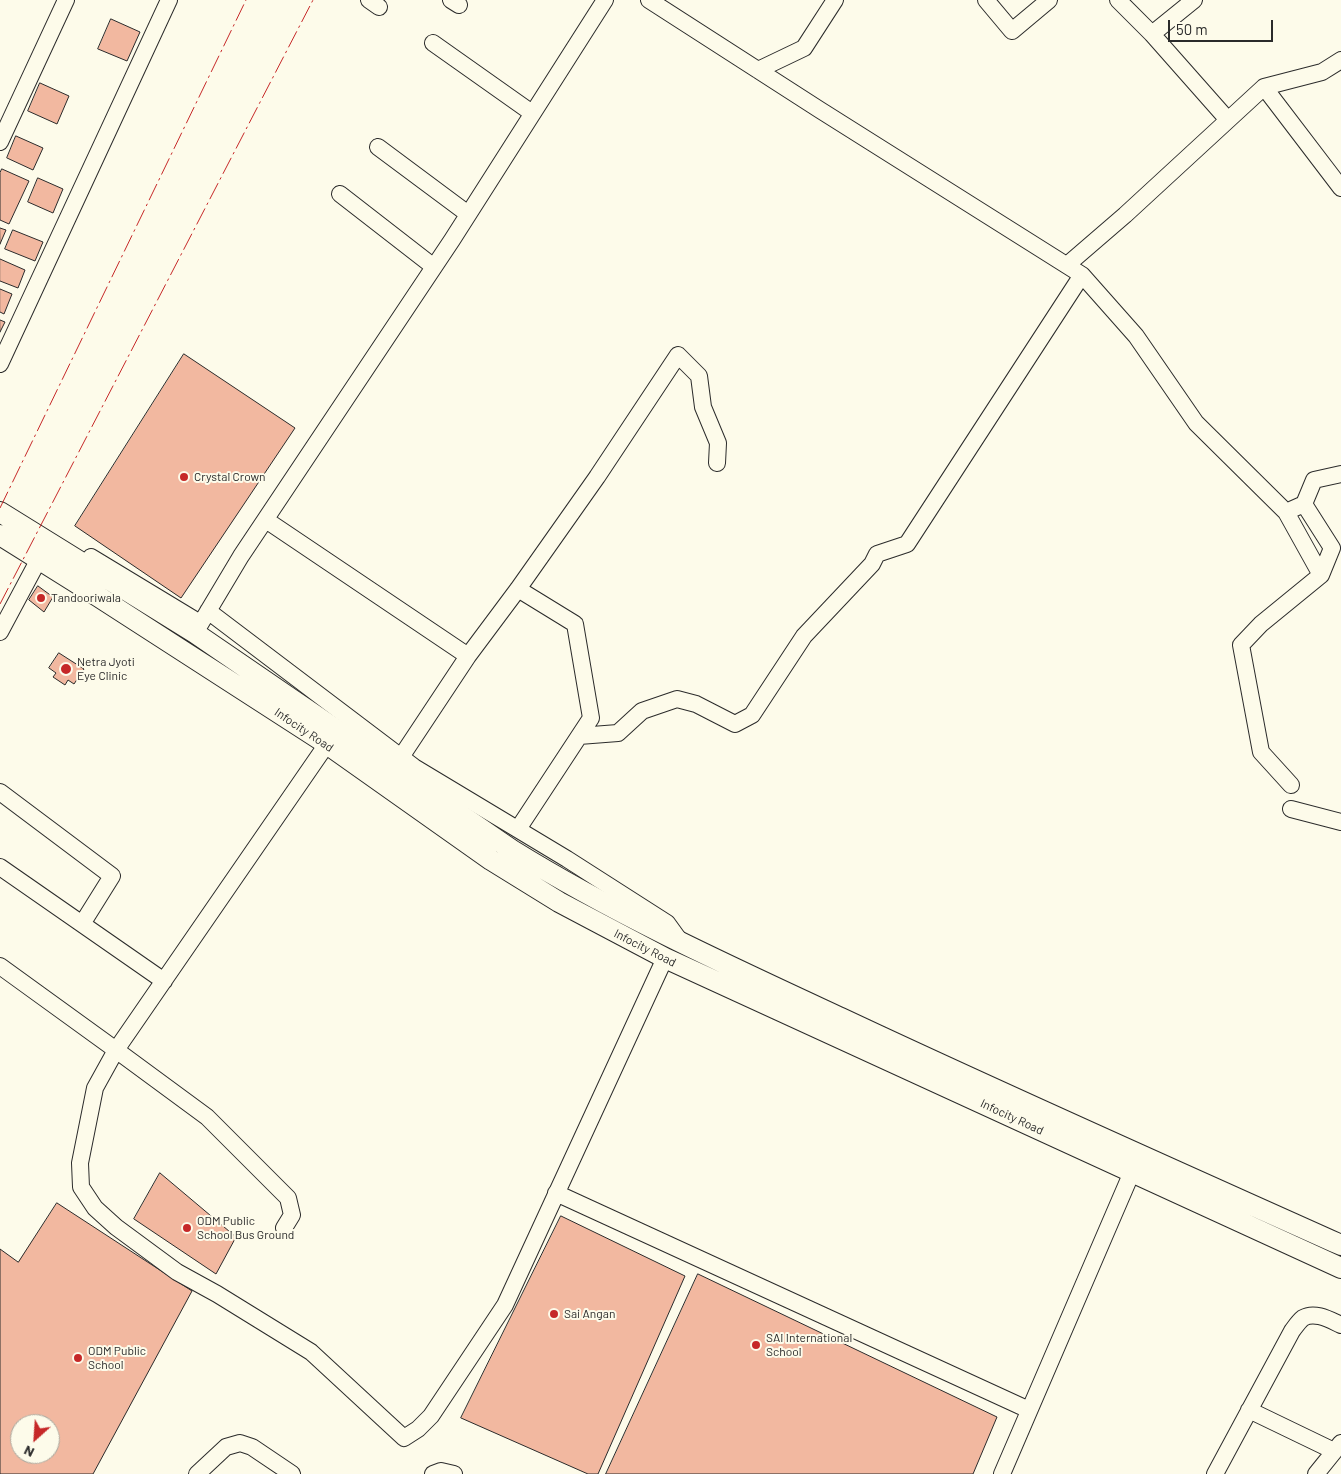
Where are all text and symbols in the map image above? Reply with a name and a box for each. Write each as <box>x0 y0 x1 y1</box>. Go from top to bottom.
scale bar <box>1171 10 1276 42</box>
text: 50 m <box>1176 20 1208 38</box>
place label: Crystal Crown <box>194 470 266 484</box>
marker: Crystal Crown <box>178 471 190 483</box>
place label: Tandooriwala <box>51 591 121 605</box>
marker: Tandooriwala <box>35 592 47 604</box>
place label: Netra Jyoti Eye Clinic <box>77 655 135 683</box>
marker: Netra Jyoti Eye Clinic <box>59 662 73 676</box>
street label: Infocity Road <box>272 705 336 755</box>
street label: Infocity Road <box>611 926 679 970</box>
street label: Infocity Road <box>978 1096 1046 1138</box>
place label: ODM Public School Bus Ground <box>197 1214 294 1242</box>
marker: ODM Public School Bus Ground <box>181 1222 193 1234</box>
place label: Sai Angan <box>564 1307 615 1321</box>
marker: Sai Angan <box>548 1308 560 1320</box>
place label: SAI International School <box>766 1331 852 1359</box>
marker: SAI International School <box>750 1339 762 1351</box>
place label: ODM Public School <box>88 1344 146 1372</box>
marker: ODM Public School <box>72 1352 84 1364</box>
north arrow <box>10 1414 60 1464</box>
text: N <box>21 1442 37 1462</box>

